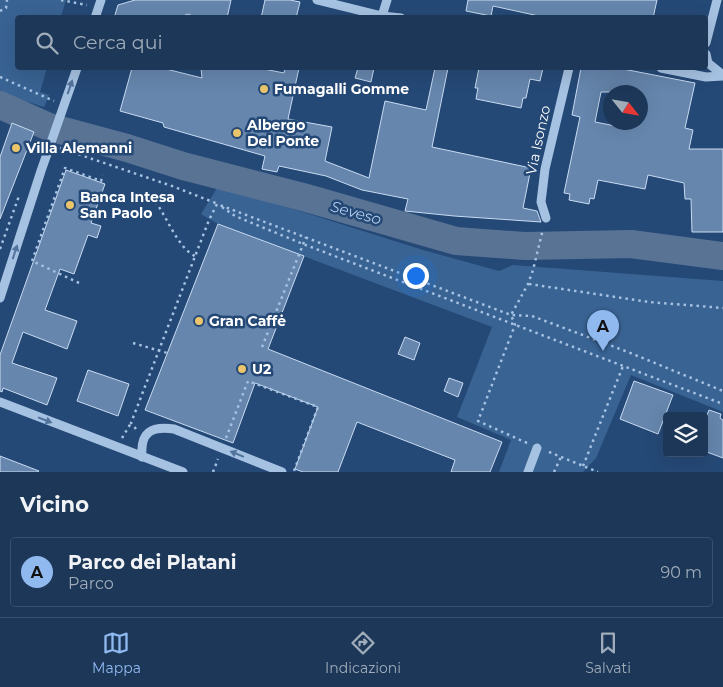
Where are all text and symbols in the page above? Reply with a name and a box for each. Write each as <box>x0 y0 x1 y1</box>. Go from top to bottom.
search box <box>15 15 708 70</box>
icon: search <box>33 29 61 57</box>
text: Cerca qui <box>73 31 163 54</box>
one-way arrow <box>67 79 74 94</box>
place label: Fumagalli Gomme <box>274 80 409 98</box>
marker: Fumagalli Gomme <box>258 83 270 95</box>
north arrow <box>603 85 648 130</box>
street label: Via Isonzo <box>522 104 554 176</box>
place label: Albergo Del Ponte <box>246 116 319 150</box>
marker: Albergo Del Ponte <box>231 127 243 139</box>
place label: Villa Alemanni <box>25 139 132 157</box>
marker: Villa Alemanni <box>10 142 22 154</box>
place label: Banca Intesa San Paolo <box>80 188 175 222</box>
water label: Seveso <box>329 196 384 229</box>
marker: Banca Intesa San Paolo <box>64 199 76 211</box>
one-way arrow <box>11 244 19 259</box>
your location <box>403 263 429 289</box>
pin: A <box>587 310 619 351</box>
place label: Gran Caffė <box>209 312 286 330</box>
marker: Gran Caffė <box>193 315 205 327</box>
place label: U2 <box>252 360 271 378</box>
marker: U2 <box>236 363 248 375</box>
map controls <box>663 412 708 457</box>
button: layers <box>663 412 708 457</box>
one-way arrow <box>38 417 53 424</box>
one-way arrow <box>229 450 244 458</box>
text: Vicino <box>20 492 89 517</box>
text: Parco dei Platani <box>68 551 236 574</box>
text: A <box>31 563 43 582</box>
text: 90 m <box>660 563 702 582</box>
text: Parco <box>68 574 114 593</box>
tab: Mappa <box>92 629 141 677</box>
tab: Indicazioni <box>325 629 401 677</box>
tab: Salvati <box>585 629 631 677</box>

